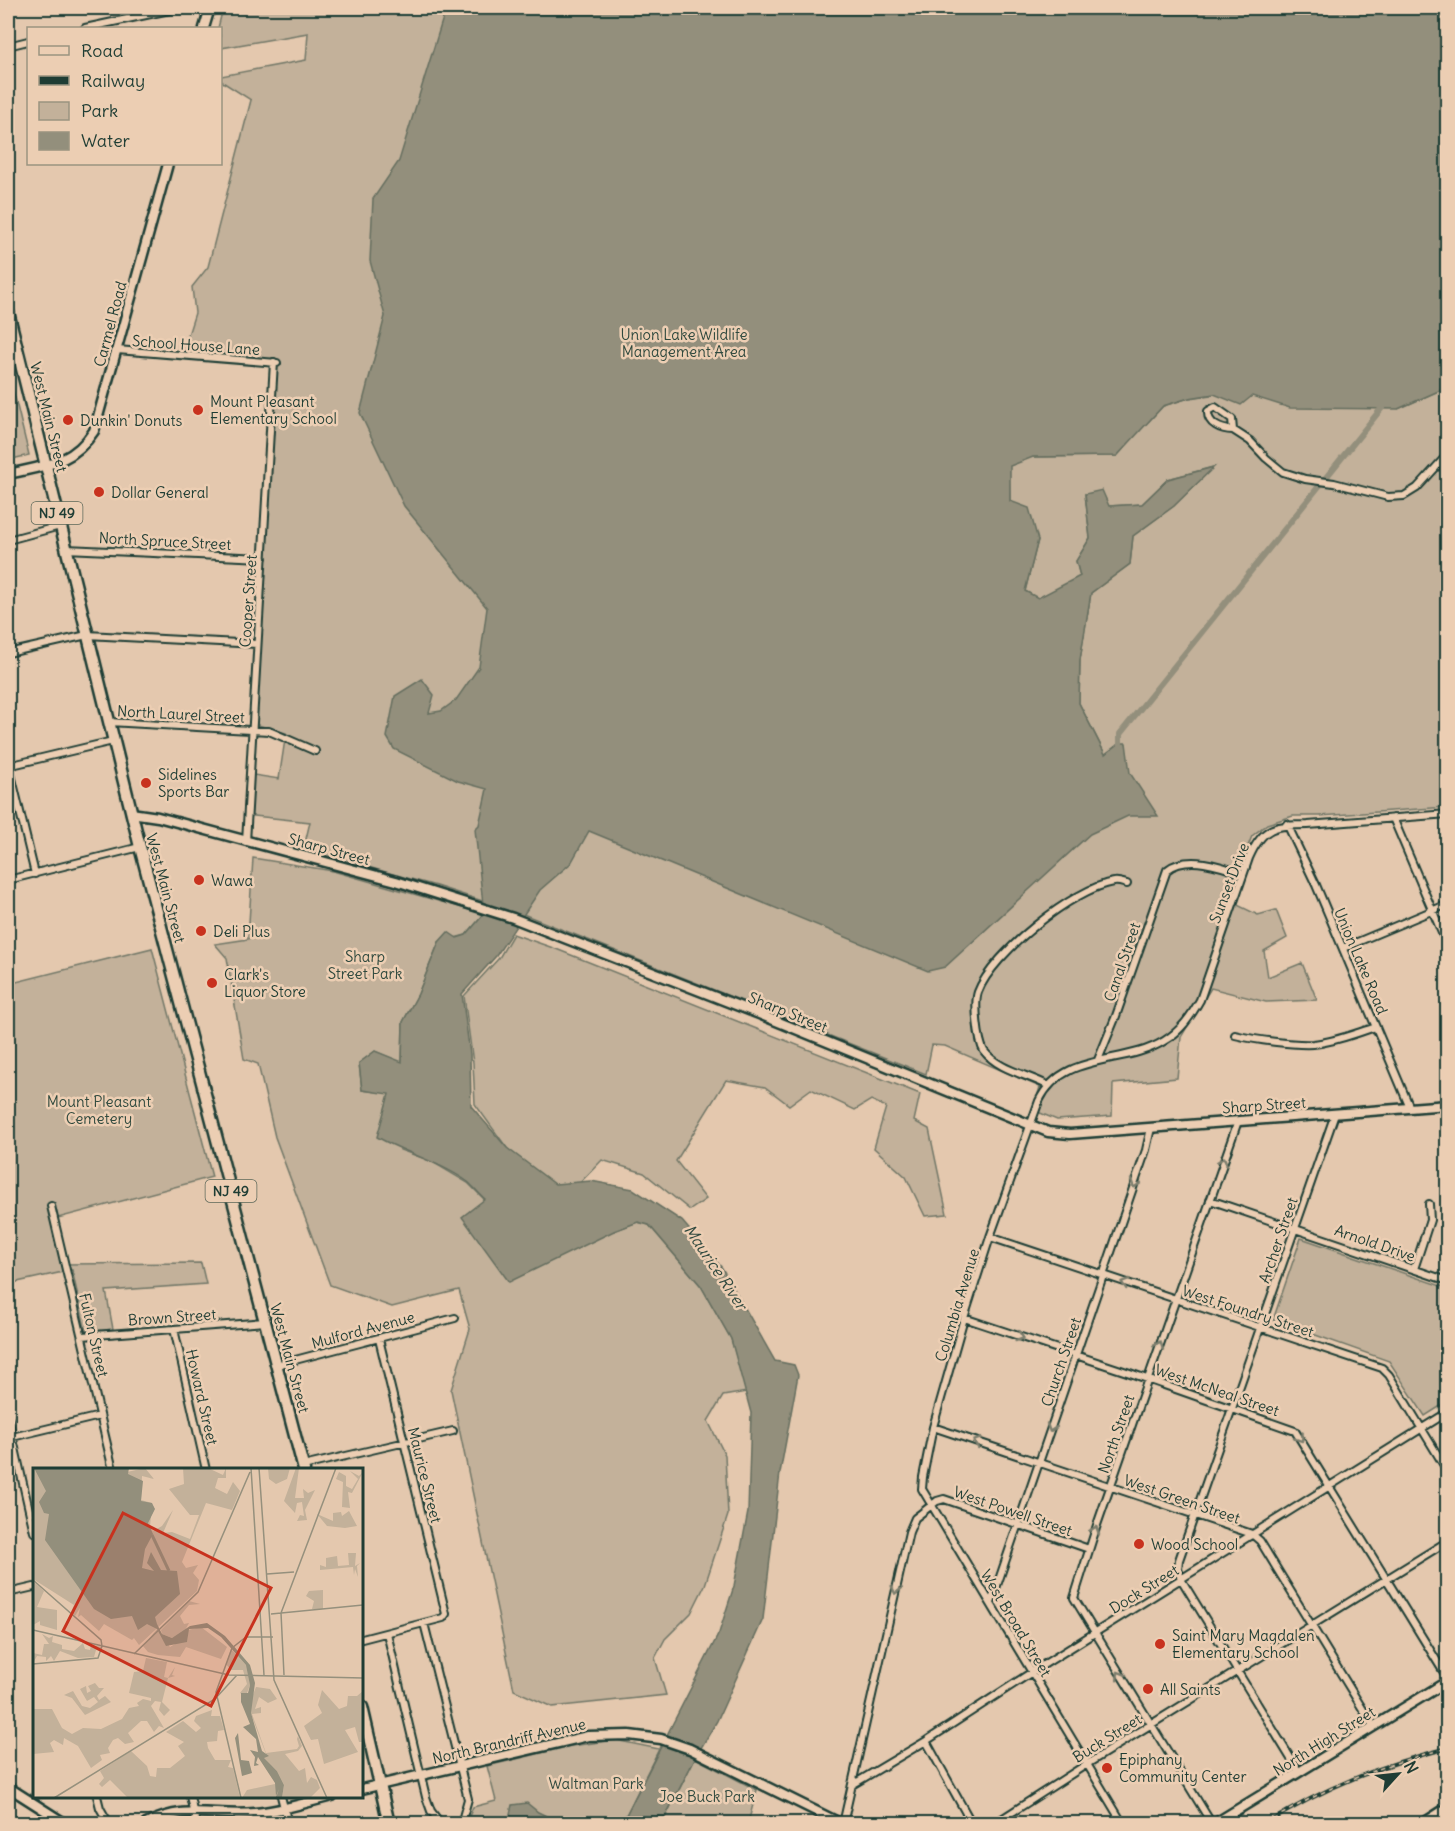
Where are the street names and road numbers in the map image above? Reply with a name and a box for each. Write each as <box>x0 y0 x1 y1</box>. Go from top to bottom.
street label: Carmel Road <box>89 279 131 369</box>
street label: School House Lane <box>131 331 261 359</box>
street label: West Main Street <box>26 360 72 474</box>
road number: NJ 49 <box>32 502 82 524</box>
street label: North Spruce Street <box>98 528 232 554</box>
street label: Cooper Street <box>235 554 261 648</box>
street label: North Laurel Street <box>117 701 245 727</box>
street label: Sharp Street <box>286 829 372 869</box>
street label: West Main Street <box>142 831 190 945</box>
street label: Sunset Drive <box>1205 840 1253 926</box>
street label: Union Lake Road <box>1330 905 1392 1017</box>
street label: Canal Street <box>1100 920 1144 1004</box>
street label: Sharp Street <box>746 987 830 1037</box>
street label: Sharp Street <box>1222 1093 1306 1117</box>
road number: NJ 49 <box>206 1180 256 1202</box>
street label: Archer Street <box>1254 1194 1302 1286</box>
street label: Arnold Drive <box>1332 1220 1418 1266</box>
street label: Columbia Avenue <box>931 1246 983 1364</box>
street label: West Foundry Street <box>1180 1281 1316 1341</box>
street label: Fulton Street <box>75 1291 113 1379</box>
street label: West Main Street <box>266 1301 314 1415</box>
street label: Brown Street <box>127 1304 217 1330</box>
street label: Mulford Avenue <box>309 1307 417 1353</box>
street label: Church Street <box>1037 1315 1085 1409</box>
street label: Howard Street <box>182 1347 222 1447</box>
street label: West McNeal Street <box>1152 1360 1282 1420</box>
street label: North Street <box>1094 1392 1138 1476</box>
street label: Maurice Street <box>404 1425 446 1525</box>
street label: West Green Street <box>1121 1470 1243 1528</box>
street label: West Powell Street <box>951 1482 1075 1540</box>
street label: Dock Street <box>1106 1560 1182 1618</box>
street label: West Broad Street <box>976 1566 1056 1680</box>
street label: North High Street <box>1269 1702 1379 1780</box>
street label: Buck Street <box>1069 1709 1145 1767</box>
street label: North Brandriff Avenue <box>430 1714 588 1768</box>

